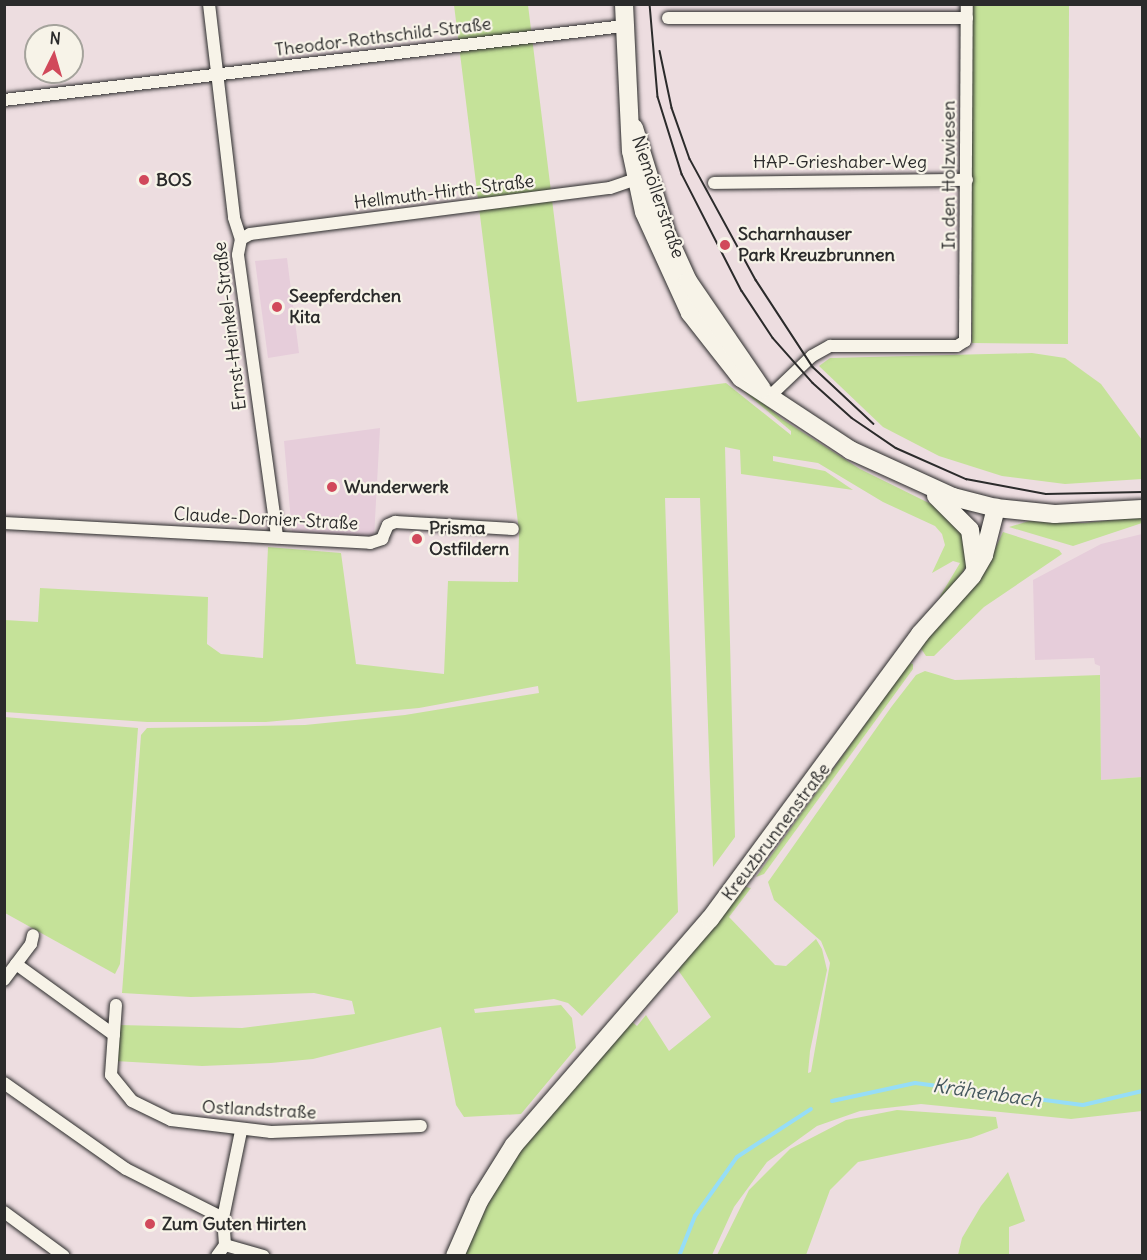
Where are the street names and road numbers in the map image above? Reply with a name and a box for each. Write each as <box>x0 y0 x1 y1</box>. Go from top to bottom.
street label: Theodor-Rothschild-Straße <box>273 13 493 61</box>
street label: In den Holzwiesen <box>938 100 960 250</box>
street label: Niemöllerstraße <box>627 133 689 261</box>
street label: HAP-Grieshaber-Weg <box>753 151 927 173</box>
street label: Hellmuth-Hirth-Straße <box>353 170 535 214</box>
street label: Ernst-Heinkel-Straße <box>209 241 251 411</box>
street label: Claude-Dornier-Straße <box>173 503 359 535</box>
street label: Kreuzbrunnenstraße <box>717 759 835 905</box>
street label: Ostlandstraße <box>201 1096 317 1124</box>

